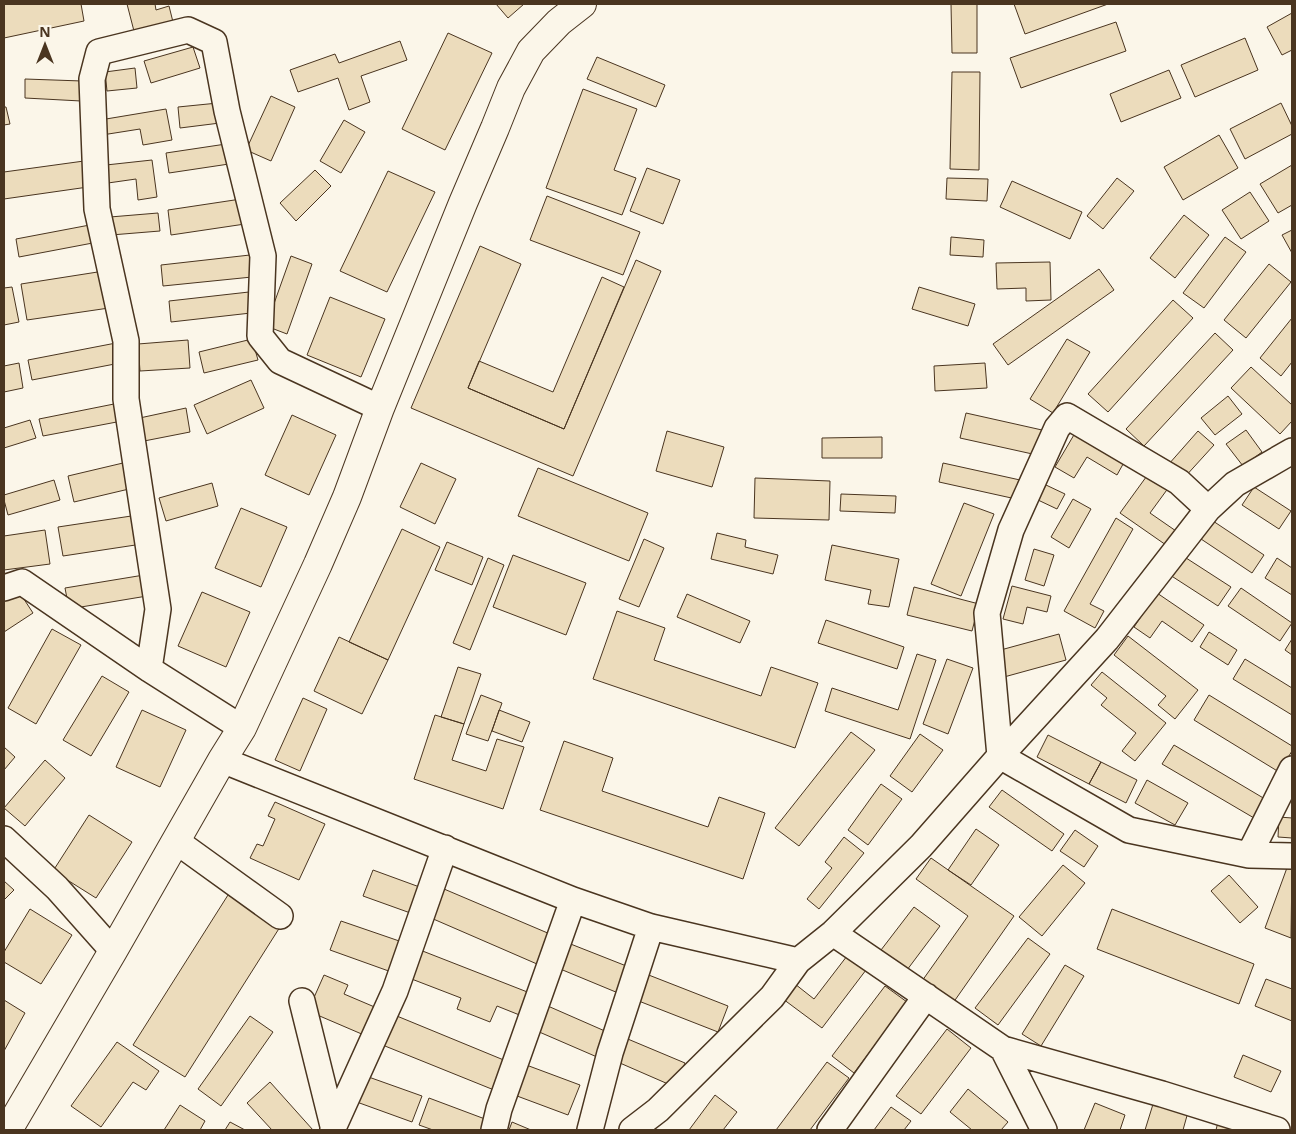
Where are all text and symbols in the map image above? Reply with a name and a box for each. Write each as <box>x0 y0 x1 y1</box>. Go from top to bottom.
north arrow <box>20 20 70 70</box>
text: N <box>39 22 51 41</box>

